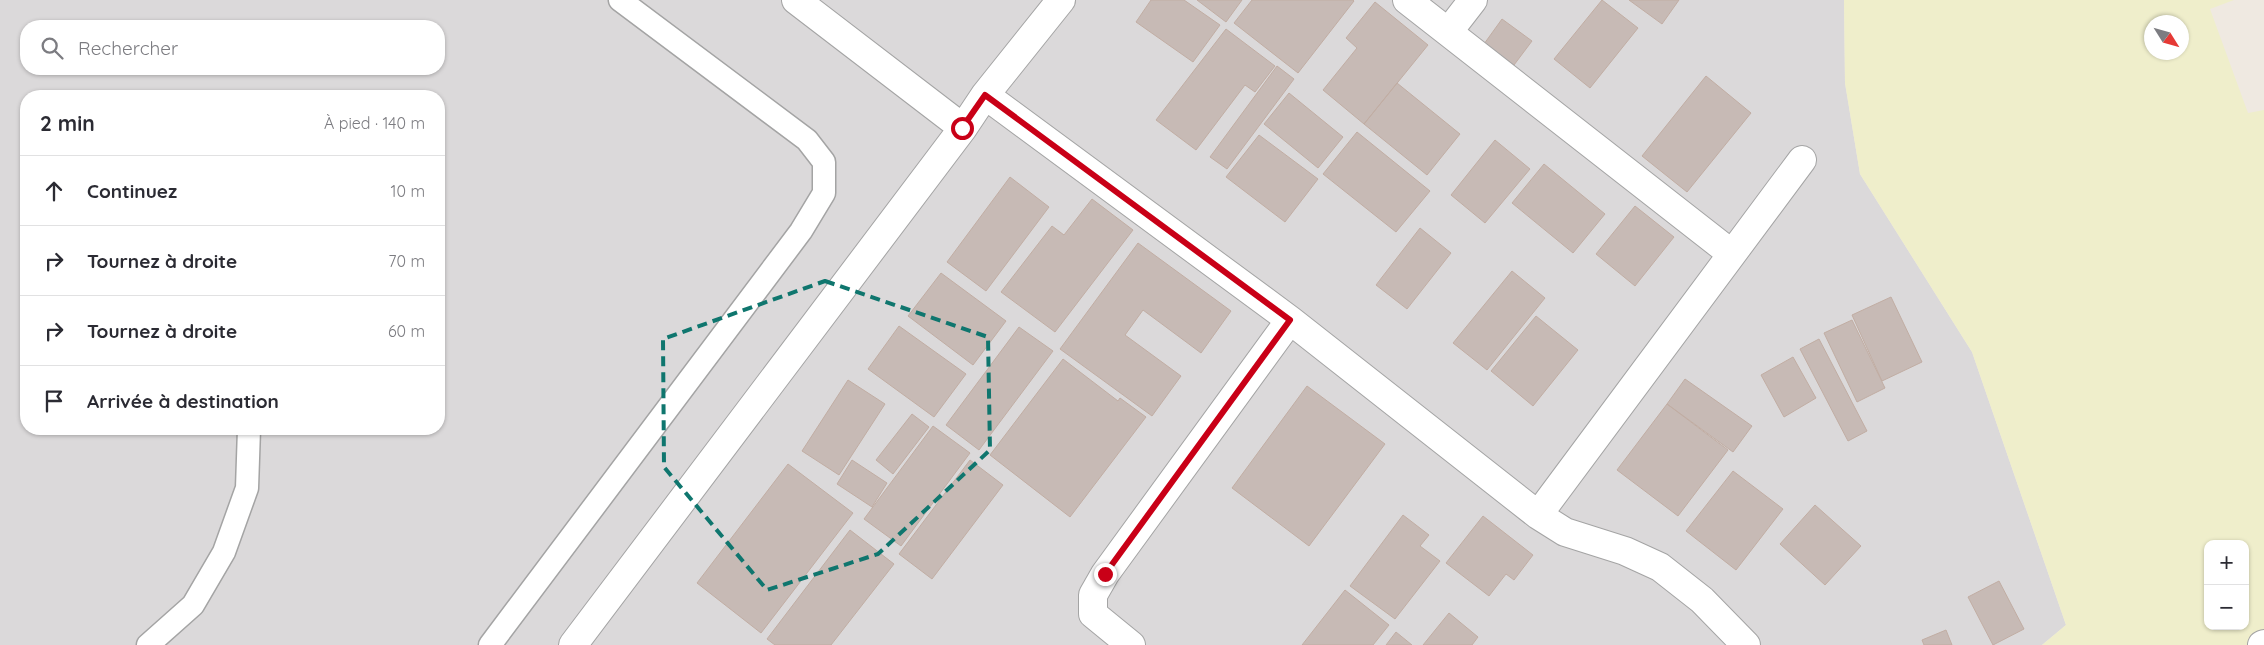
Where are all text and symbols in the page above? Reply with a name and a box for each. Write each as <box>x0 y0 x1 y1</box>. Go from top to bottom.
north arrow <box>2144 15 2189 60</box>
search box <box>20 20 445 75</box>
icon: search <box>38 34 66 62</box>
text: Rechercher <box>78 36 178 60</box>
text: 2 min <box>40 110 95 136</box>
text: À pied · 140 m <box>324 113 425 133</box>
route start <box>951 117 974 140</box>
icon: ahead <box>40 177 68 205</box>
text: Continuez <box>87 179 177 203</box>
text: 10 m <box>391 181 425 201</box>
icon: right <box>40 247 68 275</box>
text: Tournez à droite <box>87 249 237 273</box>
text: 70 m <box>388 251 425 271</box>
icon: right <box>40 317 68 345</box>
text: Tournez à droite <box>87 319 237 343</box>
text: 60 m <box>388 321 425 341</box>
icon: arrive <box>40 387 68 415</box>
text: Arrivée à destination <box>87 389 279 413</box>
map controls <box>2204 540 2249 630</box>
button: + <box>2204 540 2249 585</box>
route end <box>1094 563 1117 586</box>
button: − <box>2204 585 2249 630</box>

